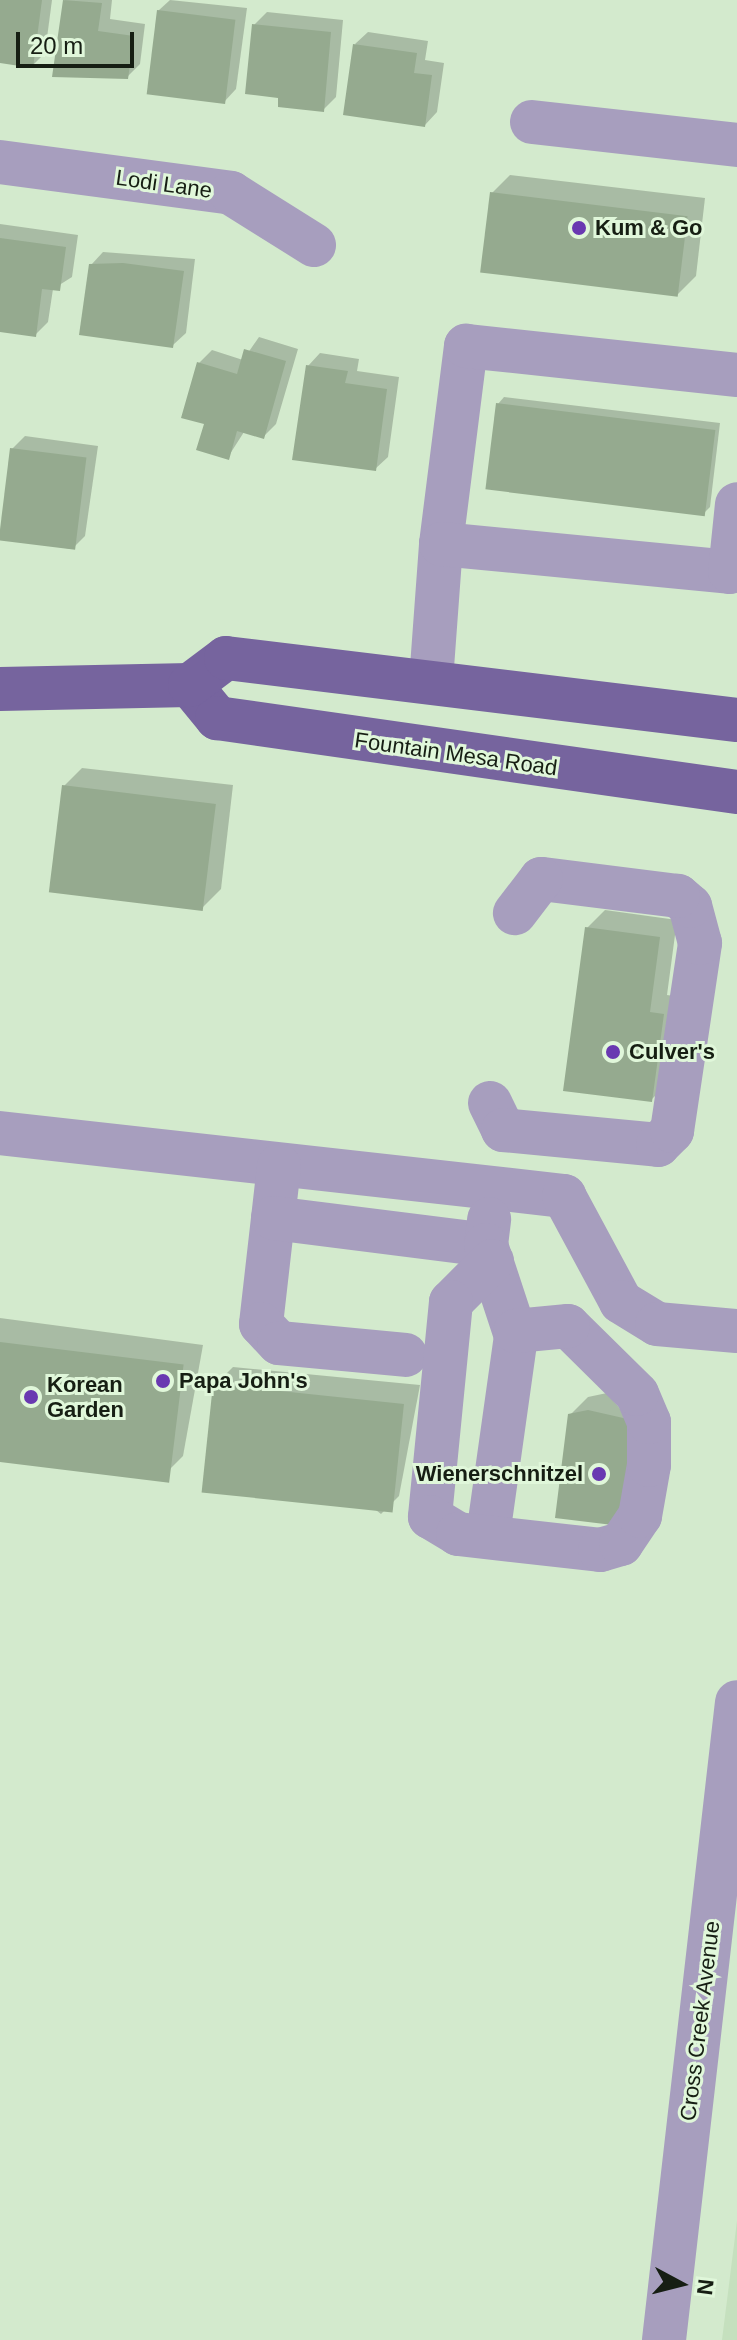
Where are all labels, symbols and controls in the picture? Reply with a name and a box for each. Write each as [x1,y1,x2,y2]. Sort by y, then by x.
scale bar [20,16,138,66]
text: 20 m [30,32,83,59]
street label: Lodi Lane [114,164,214,204]
place label: Kum & Go [595,215,703,241]
marker: Kum & Go [570,219,588,237]
street label: Fountain Mesa Road [353,727,559,781]
place label: Culver's [629,1039,715,1065]
marker: Culver's [604,1043,622,1061]
place label: Papa John's [179,1368,308,1394]
place label: Korean Garden [47,1371,124,1422]
marker: Papa John's [154,1372,172,1390]
marker: Korean Garden [22,1388,40,1406]
place label: Wienerschnitzel [416,1461,583,1487]
marker: Wienerschnitzel [590,1465,608,1483]
street label: Cross Creek Avenue [675,1919,725,2123]
north arrow [641,2244,721,2324]
text: N [692,2278,719,2296]

